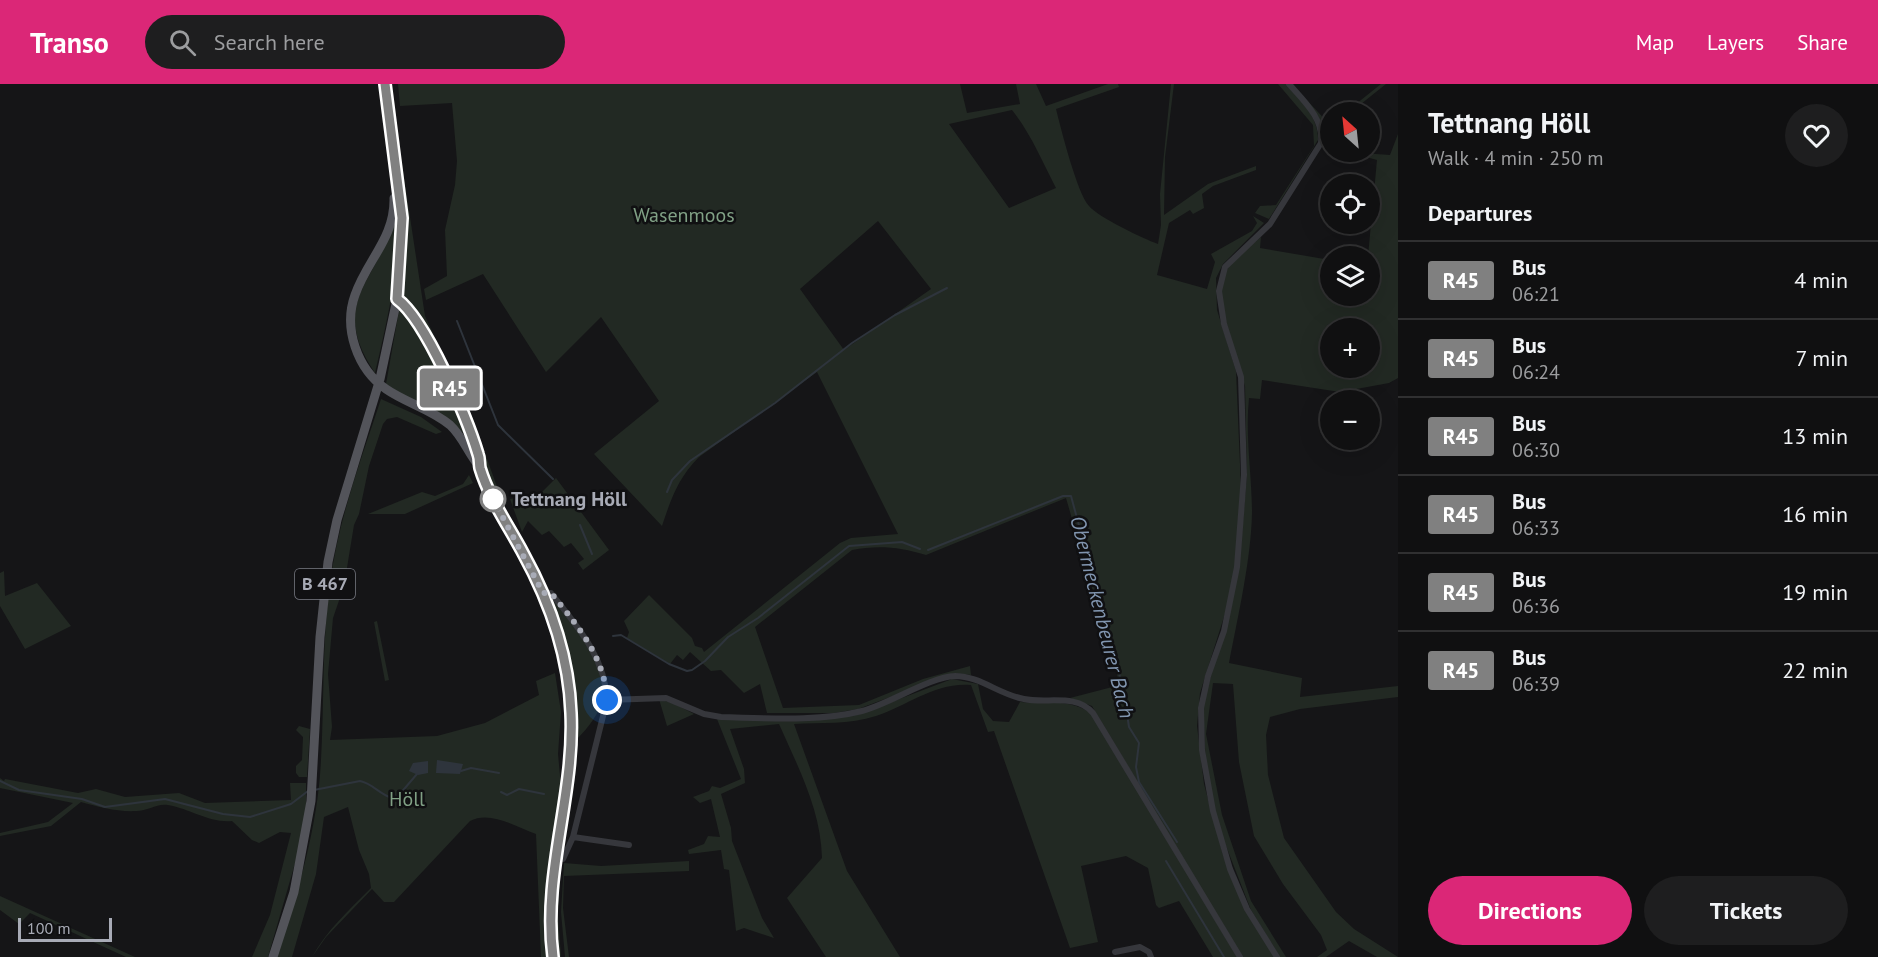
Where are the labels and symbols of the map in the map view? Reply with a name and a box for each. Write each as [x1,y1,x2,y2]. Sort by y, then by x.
north arrow [1320,102,1380,162]
park label: Wasenmoos [633,202,735,228]
line badge: R45 [416,368,484,408]
marker: Tettnang Höll [480,486,506,512]
place label: Tettnang Höll [511,486,627,512]
water label: Obermeckenbeurer Bach [1064,513,1141,721]
road number: B 467 [295,569,355,599]
your location [592,685,622,715]
park label: Höll [389,786,425,812]
scale bar [18,915,112,942]

